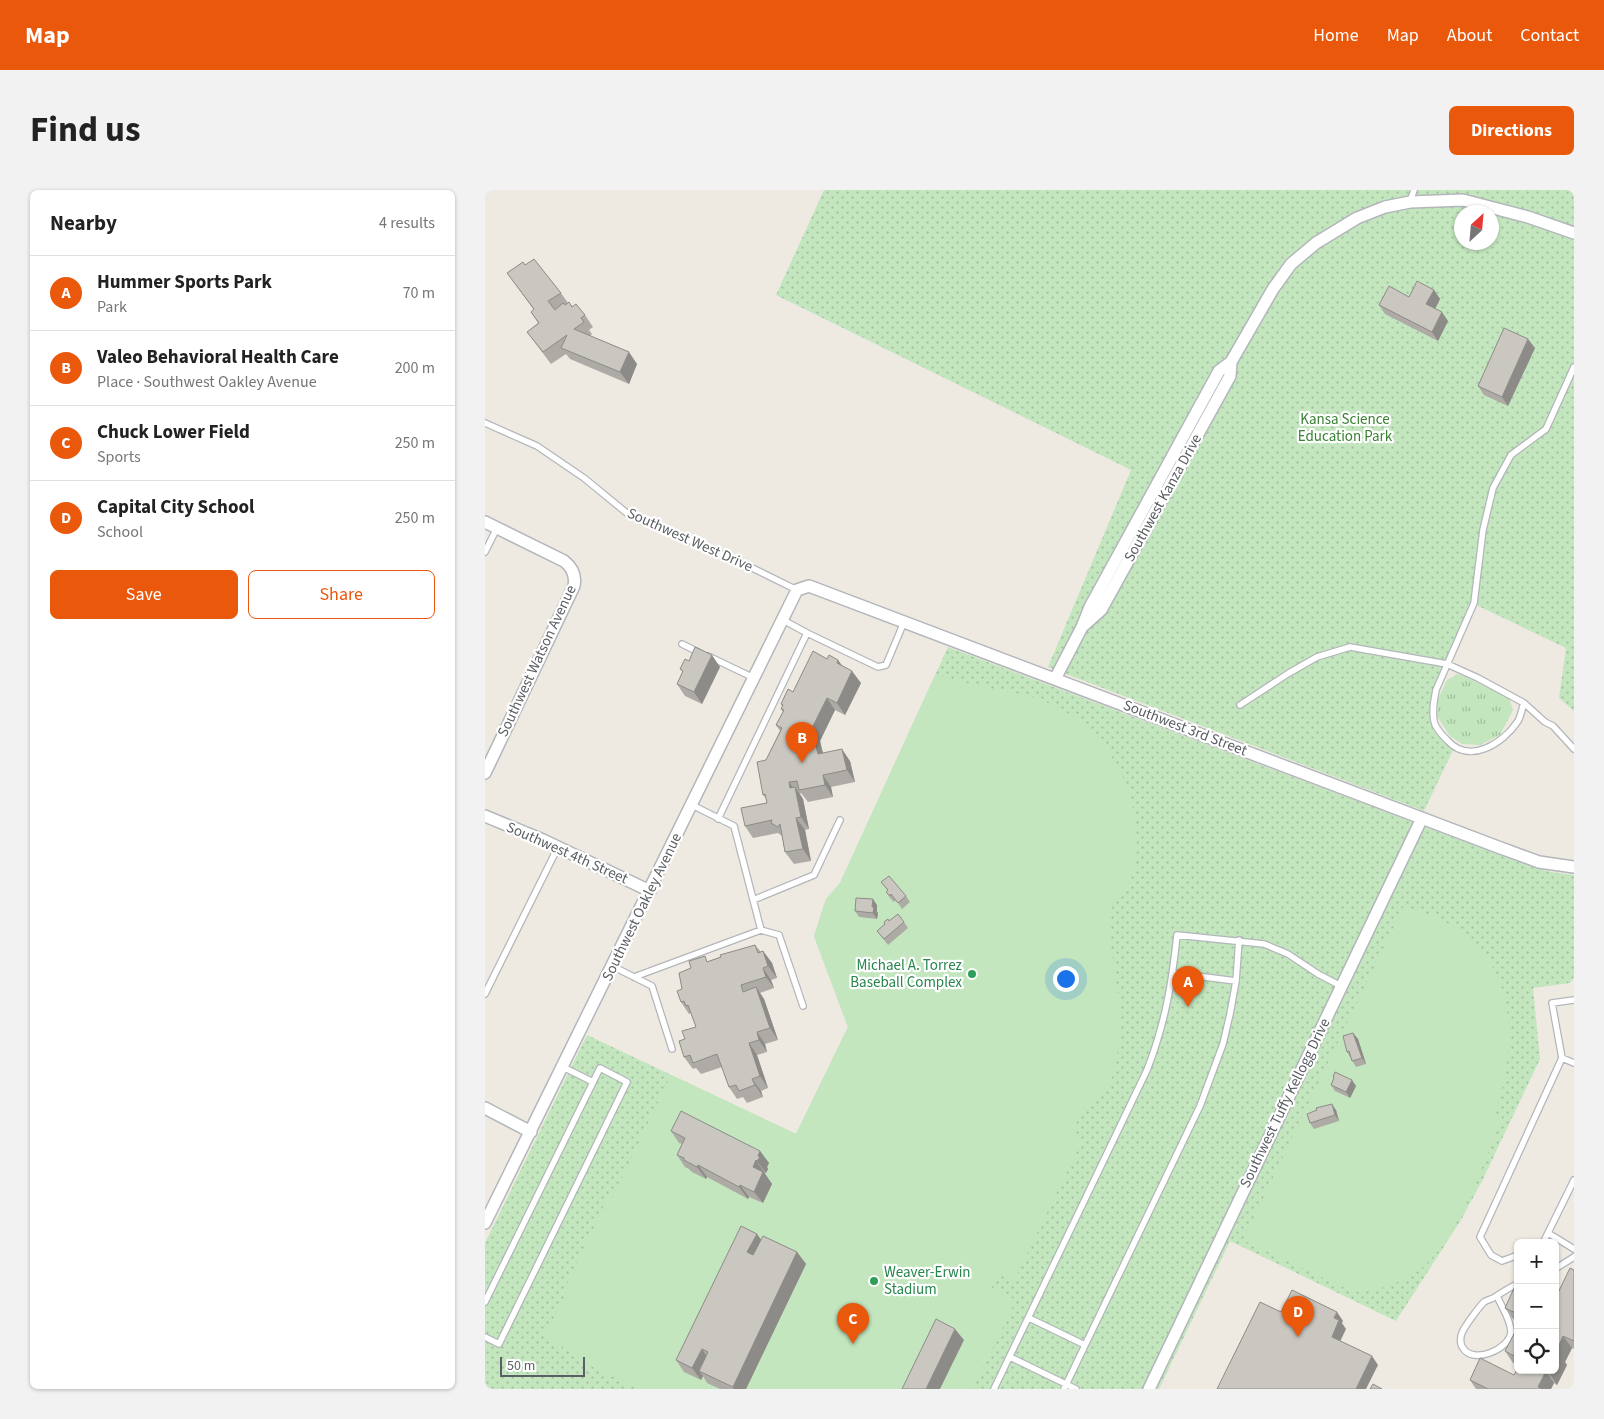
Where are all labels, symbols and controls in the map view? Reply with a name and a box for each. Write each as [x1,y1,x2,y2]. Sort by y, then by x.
text: Map [25,18,70,53]
text: Home [1313,23,1359,48]
text: Map [1387,23,1419,48]
text: About [1447,23,1492,48]
text: Contact [1520,23,1579,48]
text: Find us [30,105,140,155]
button: Directions [1449,106,1574,155]
north arrow [1454,205,1499,250]
text: Nearby [50,208,117,238]
text: 4 results [379,212,435,234]
text: Hummer Sports Park [97,269,272,296]
text: A [61,282,71,304]
text: 70 m [403,282,435,304]
text: Park [97,296,127,318]
text: Valeo Behavioral Health Care [97,344,339,371]
text: B [61,357,71,379]
text: 200 m [395,357,435,379]
text: Place · Southwest Oakley Avenue [97,371,317,393]
park label: Kansa Science Education Park [1298,409,1393,447]
text: Chuck Lower Field [97,419,250,446]
street label: Southwest Kanza Drive [1119,430,1207,566]
text: C [61,432,71,454]
text: 250 m [395,432,435,454]
text: Sports [97,446,141,468]
text: Capital City School [97,494,254,521]
street label: Southwest West Drive [624,503,756,577]
text: D [61,507,71,529]
text: 250 m [395,507,435,529]
text: School [97,521,143,543]
button: Save [50,570,238,619]
button: Share [248,570,435,619]
street label: Southwest Watson Avenue [493,582,581,740]
street label: Southwest 3rd Street [1120,695,1250,761]
pin: B [786,722,818,763]
street label: Southwest 4th Street [503,817,631,889]
street label: Southwest Oakley Avenue [597,829,687,985]
place label: Michael A. Torrez Baseball Complex [850,955,962,993]
your location [1053,966,1079,992]
pin: A [1172,966,1204,1007]
marker: Michael A. Torrez Baseball Complex [966,968,978,980]
street label: Southwest Tuffy Kellogg Drive [1235,1015,1335,1191]
map controls [1514,1239,1559,1374]
button: + [1514,1239,1559,1284]
place label: Weaver-Erwin Stadium [884,1262,971,1300]
marker: Weaver-Erwin Stadium [868,1275,880,1287]
button: − [1514,1284,1559,1329]
pin: D [1282,1296,1314,1337]
pin: C [837,1303,869,1344]
button: locate [1514,1329,1559,1374]
scale bar [500,1354,585,1377]
text: 50 m [507,1356,535,1376]

